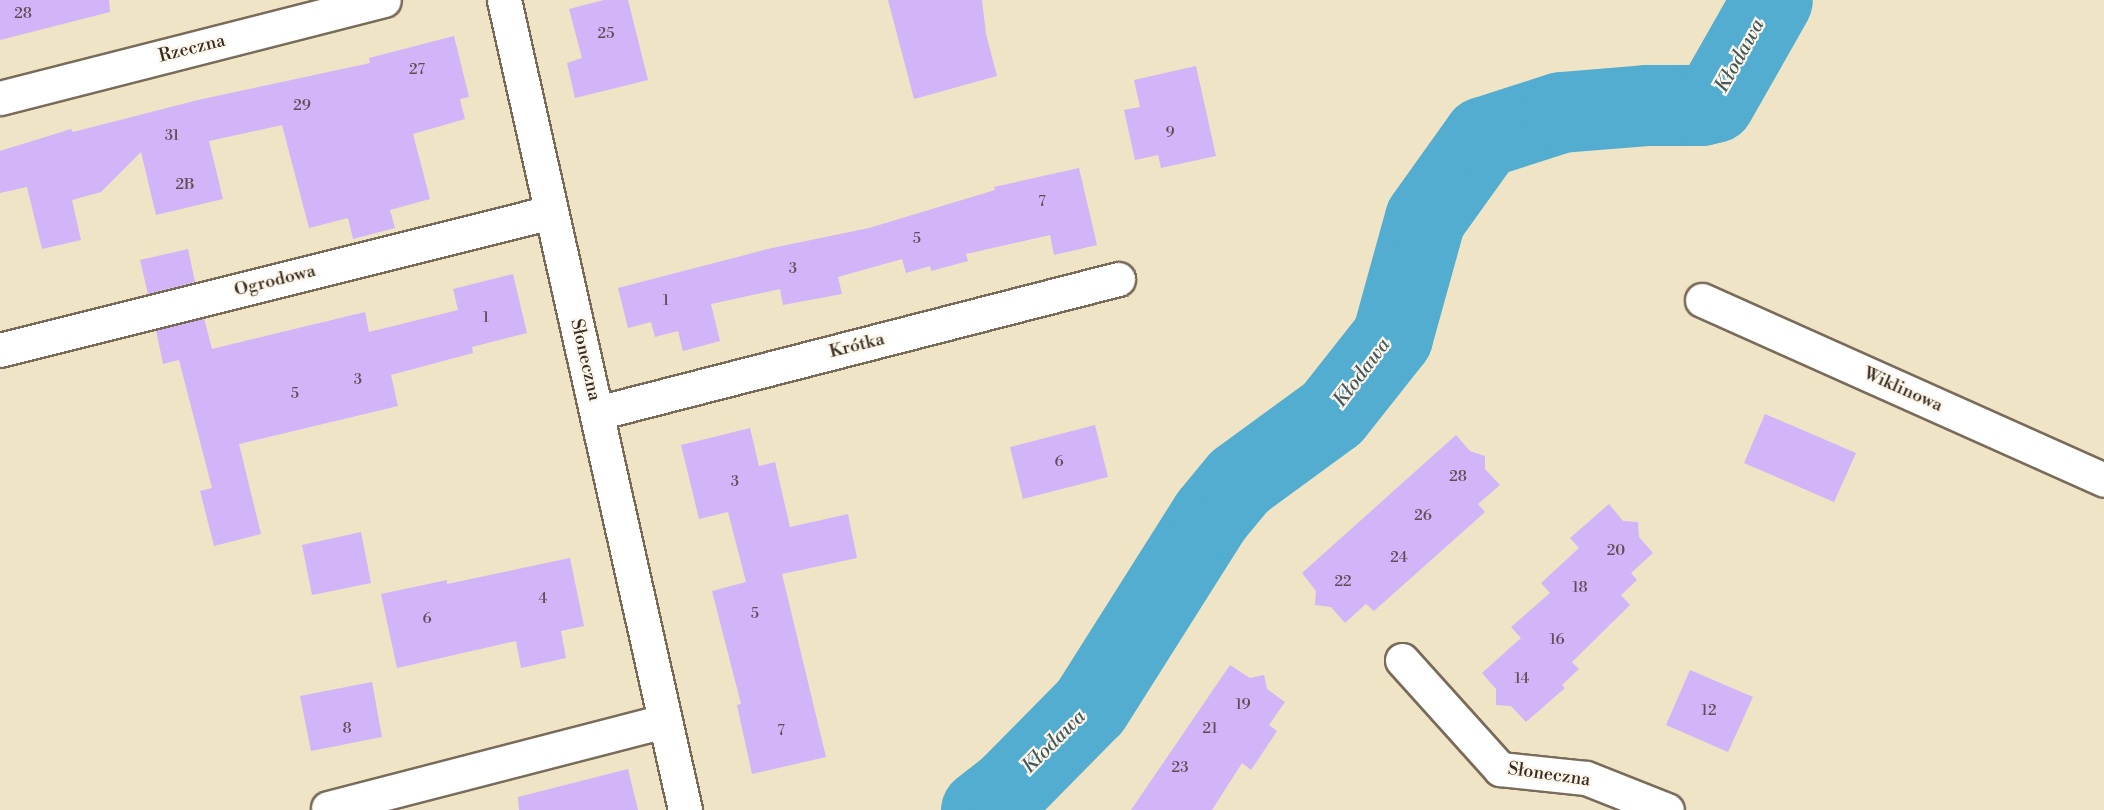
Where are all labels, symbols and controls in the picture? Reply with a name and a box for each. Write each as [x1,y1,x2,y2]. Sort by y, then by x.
house number: 28 [14,5,32,23]
water label: Kłodawa [1710,15,1770,97]
house number: 25 [598,25,614,43]
street label: Rzeczna [157,30,227,68]
house number: 27 [409,61,425,79]
house number: 29 [293,97,311,115]
house number: 9 [1165,124,1175,142]
house number: 31 [165,127,179,145]
house number: 2B [175,176,195,194]
house number: 7 [1038,193,1046,211]
house number: 5 [913,230,921,248]
street label: Ogrodowa [232,260,318,302]
house number: 3 [789,260,797,278]
house number: 1 [663,292,669,310]
house number: 1 [483,309,489,327]
street label: Słoneczna [565,317,605,403]
street label: Krótka [827,329,887,363]
water label: Kłodawa [1328,334,1396,412]
street label: Wiklinowa [1860,363,1946,417]
house number: 3 [354,371,362,389]
house number: 5 [291,385,299,403]
house number: 6 [1054,453,1064,471]
house number: 28 [1449,468,1467,486]
house number: 3 [731,473,739,491]
house number: 26 [1414,507,1432,525]
house number: 20 [1607,542,1625,560]
house number: 24 [1390,549,1408,567]
house number: 22 [1334,573,1352,591]
house number: 18 [1572,579,1588,597]
house number: 4 [539,590,547,608]
house number: 5 [751,605,759,623]
house number: 6 [422,610,432,628]
house number: 16 [1549,631,1565,649]
house number: 14 [1515,670,1529,688]
house number: 19 [1235,696,1251,714]
house number: 12 [1701,702,1717,720]
water label: Kłodawa [1017,705,1091,779]
house number: 8 [342,720,352,738]
house number: 21 [1202,720,1218,738]
house number: 7 [777,722,785,740]
house number: 23 [1172,759,1188,777]
street label: Słoneczna [1506,759,1592,791]

